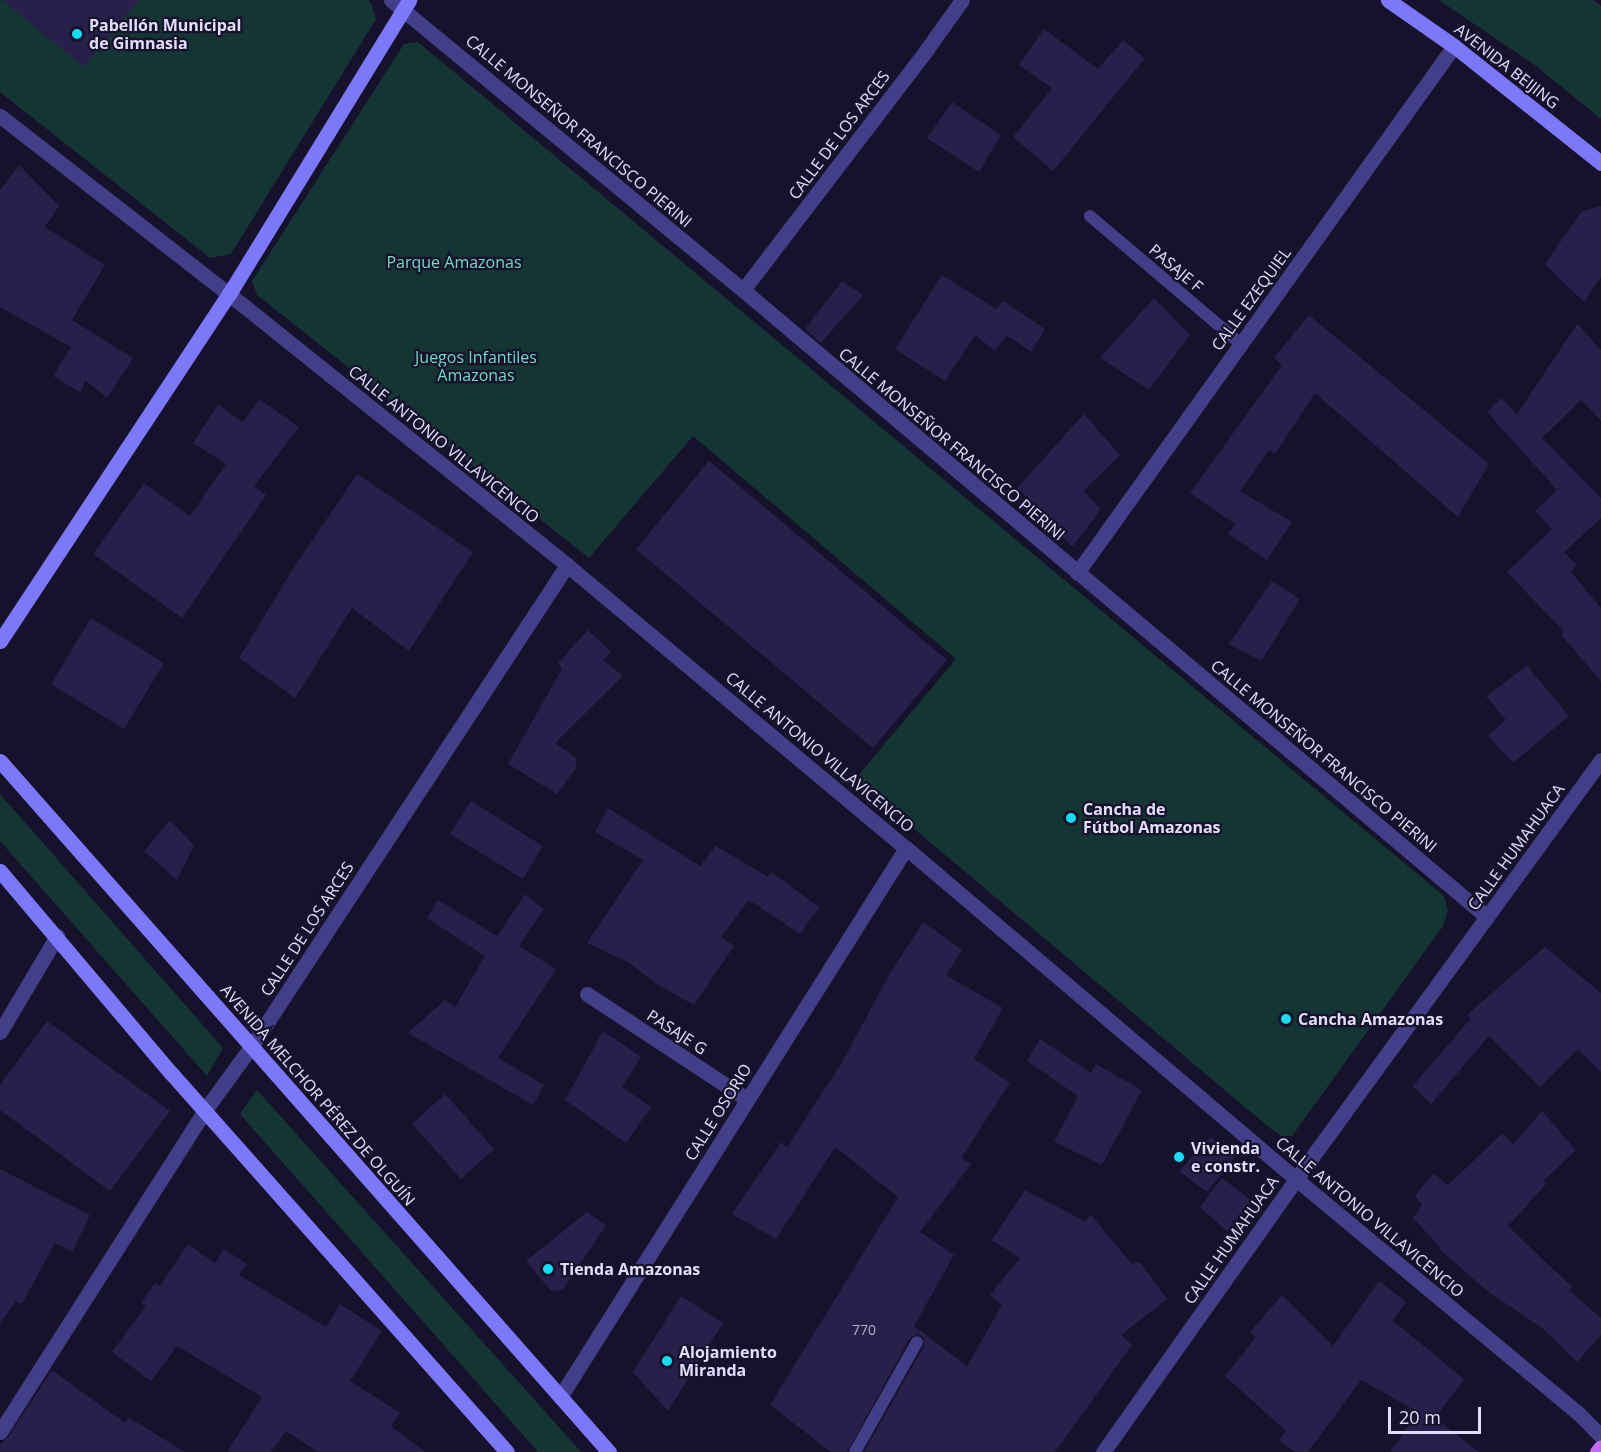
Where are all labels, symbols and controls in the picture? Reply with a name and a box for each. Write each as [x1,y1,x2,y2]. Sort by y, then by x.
place label: Pabellón Municipal de Gimnasia [89,15,241,53]
street label: AVENIDA BEIJING [1451,19,1563,113]
marker: Pabellón Municipal de Gimnasia [70,27,84,41]
street label: CALLE MONSEÑOR FRANCISCO PIERINI [462,31,696,231]
street label: CALLE DE LOS ARCES [784,67,894,203]
street label: PASAJE F [1145,240,1207,296]
street label: CALLE EZEQUIEL [1207,244,1295,354]
park label: Parque Amazonas [386,252,522,272]
street label: CALLE MONSEÑOR FRANCISCO PIERINI [835,344,1069,544]
park label: Juegos Infantiles Amazonas [415,347,537,385]
street label: CALLE ANTONIO VILLAVICENCIO [345,361,543,527]
street label: CALLE MONSEÑOR FRANCISCO PIERINI [1207,656,1441,856]
street label: CALLE ANTONIO VILLAVICENCIO [722,668,918,836]
street label: CALLE HUMAHUACA [1464,780,1568,914]
place label: Cancha de Fútbol Amazonas [1083,799,1221,837]
marker: Cancha de Fútbol Amazonas [1064,811,1078,825]
street label: CALLE DE LOS ARCES [256,858,358,1000]
street label: AVENIDA MELCHOR PÉREZ DE OLGUÍN [217,980,419,1210]
street label: PASAJE G [643,1006,711,1058]
place label: Cancha Amazonas [1298,1009,1443,1029]
marker: Cancha Amazonas [1279,1012,1293,1026]
street label: CALLE OSORIO [681,1060,755,1164]
street label: CALLE ANTONIO VILLAVICENCIO [1272,1133,1468,1301]
place label: Vivienda e constr. [1191,1138,1260,1176]
marker: Vivienda e constr. [1172,1150,1186,1164]
street label: CALLE HUMAHUACA [1180,1172,1282,1308]
place label: Tienda Amazonas [560,1259,700,1279]
marker: Tienda Amazonas [541,1262,555,1276]
house number: 770 [852,1322,876,1338]
place label: Alojamiento Miranda [679,1342,777,1380]
marker: Alojamiento Miranda [660,1354,674,1368]
scale bar [1391,1395,1484,1433]
text: 20 m [1399,1405,1441,1429]

